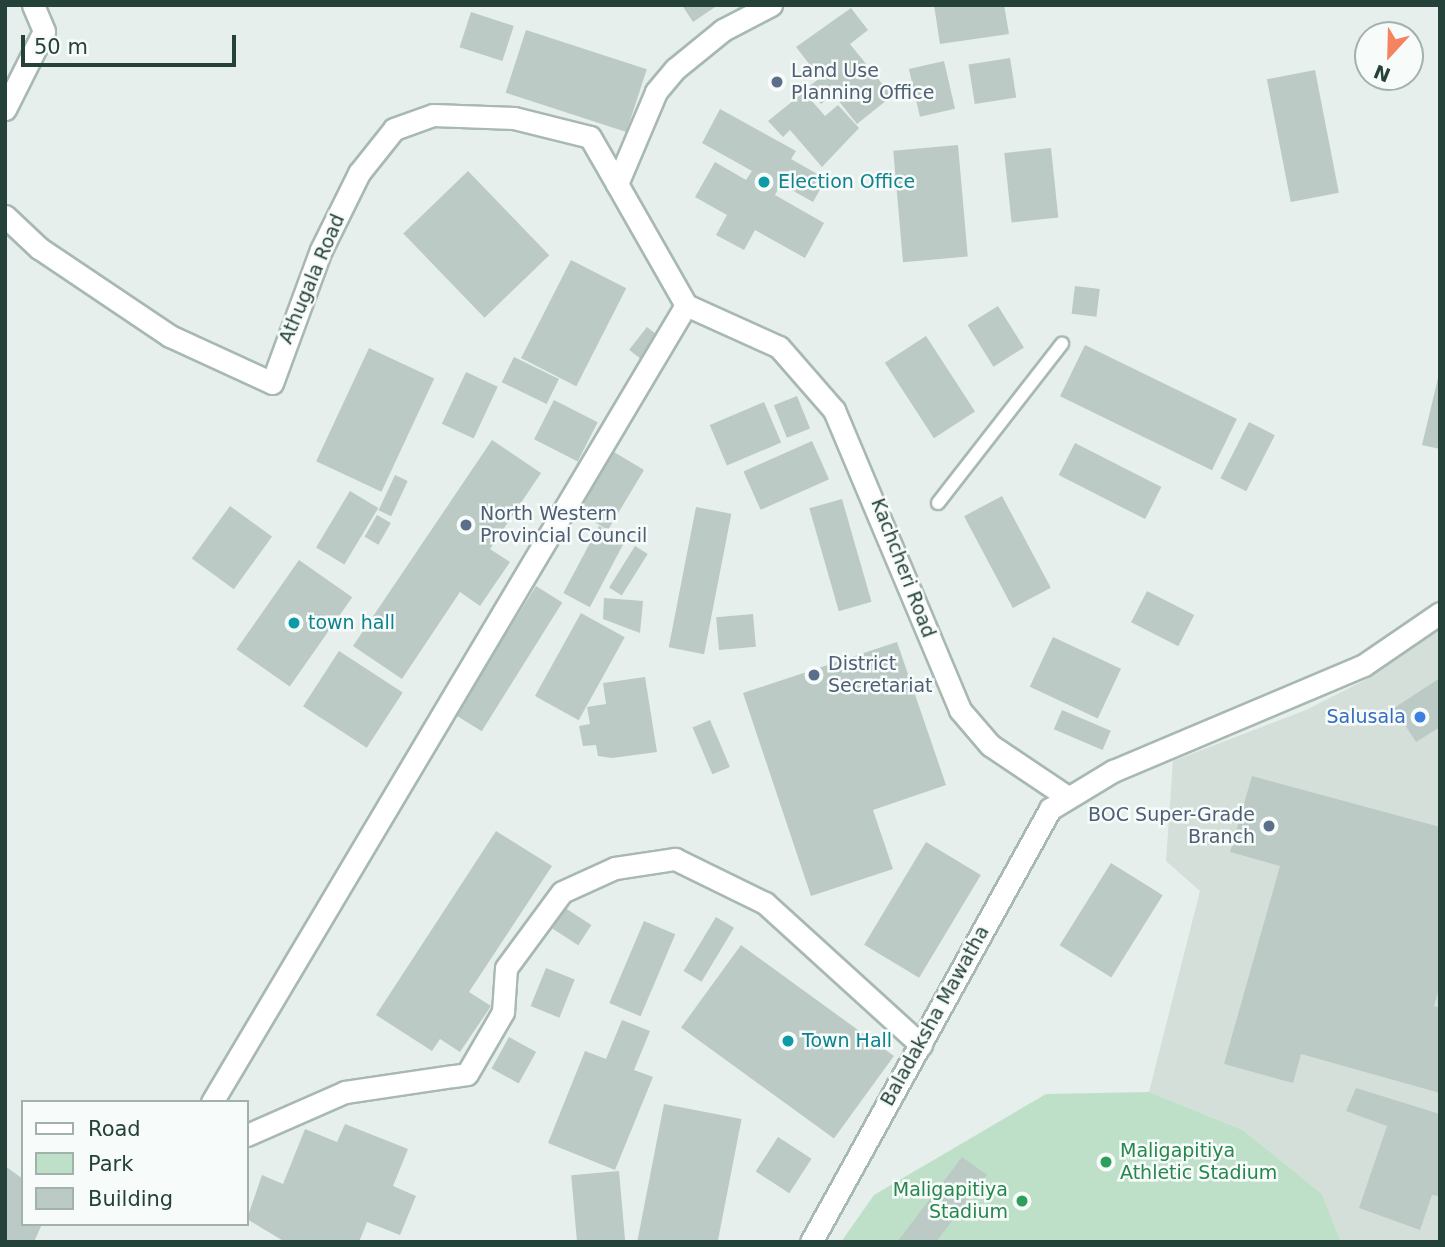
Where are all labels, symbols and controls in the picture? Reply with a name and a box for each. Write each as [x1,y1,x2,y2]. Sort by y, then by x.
scale bar [24,21,240,65]
north arrow [1354,21,1424,91]
text: 50 m [34,35,88,59]
place label: Land Use Planning Office [791,60,934,104]
text: N [1370,60,1393,87]
marker: Land Use Planning Office [769,74,785,90]
place label: Election Office [778,171,915,193]
marker: Election Office [756,174,772,190]
street label: Athugala Road [274,211,350,347]
street label: Kachcheri Road [866,495,940,641]
place label: North Western Provincial Council [480,503,647,547]
marker: North Western Provincial Council [458,517,474,533]
place label: town hall [308,612,395,634]
marker: town hall [286,615,302,631]
place label: District Secretariat [828,653,933,697]
marker: District Secretariat [806,667,822,683]
place label: Salusala [1327,706,1406,728]
marker: Salusala [1412,709,1428,725]
place label: BOC Super-Grade Branch [1088,804,1255,848]
marker: BOC Super-Grade Branch [1261,818,1277,834]
street label: Baladaksha Mawatha [876,922,994,1110]
place label: Town Hall [802,1030,892,1052]
marker: Town Hall [780,1033,796,1049]
legend [21,1100,248,1226]
text: Road [88,1117,141,1141]
place label: Maligapitiya Athletic Stadium [1120,1140,1277,1184]
text: Park [88,1152,133,1176]
marker: Maligapitiya Athletic Stadium [1098,1154,1114,1170]
place label: Maligapitiya Stadium [893,1179,1008,1223]
text: Building [88,1187,173,1211]
marker: Maligapitiya Stadium [1014,1193,1030,1209]

